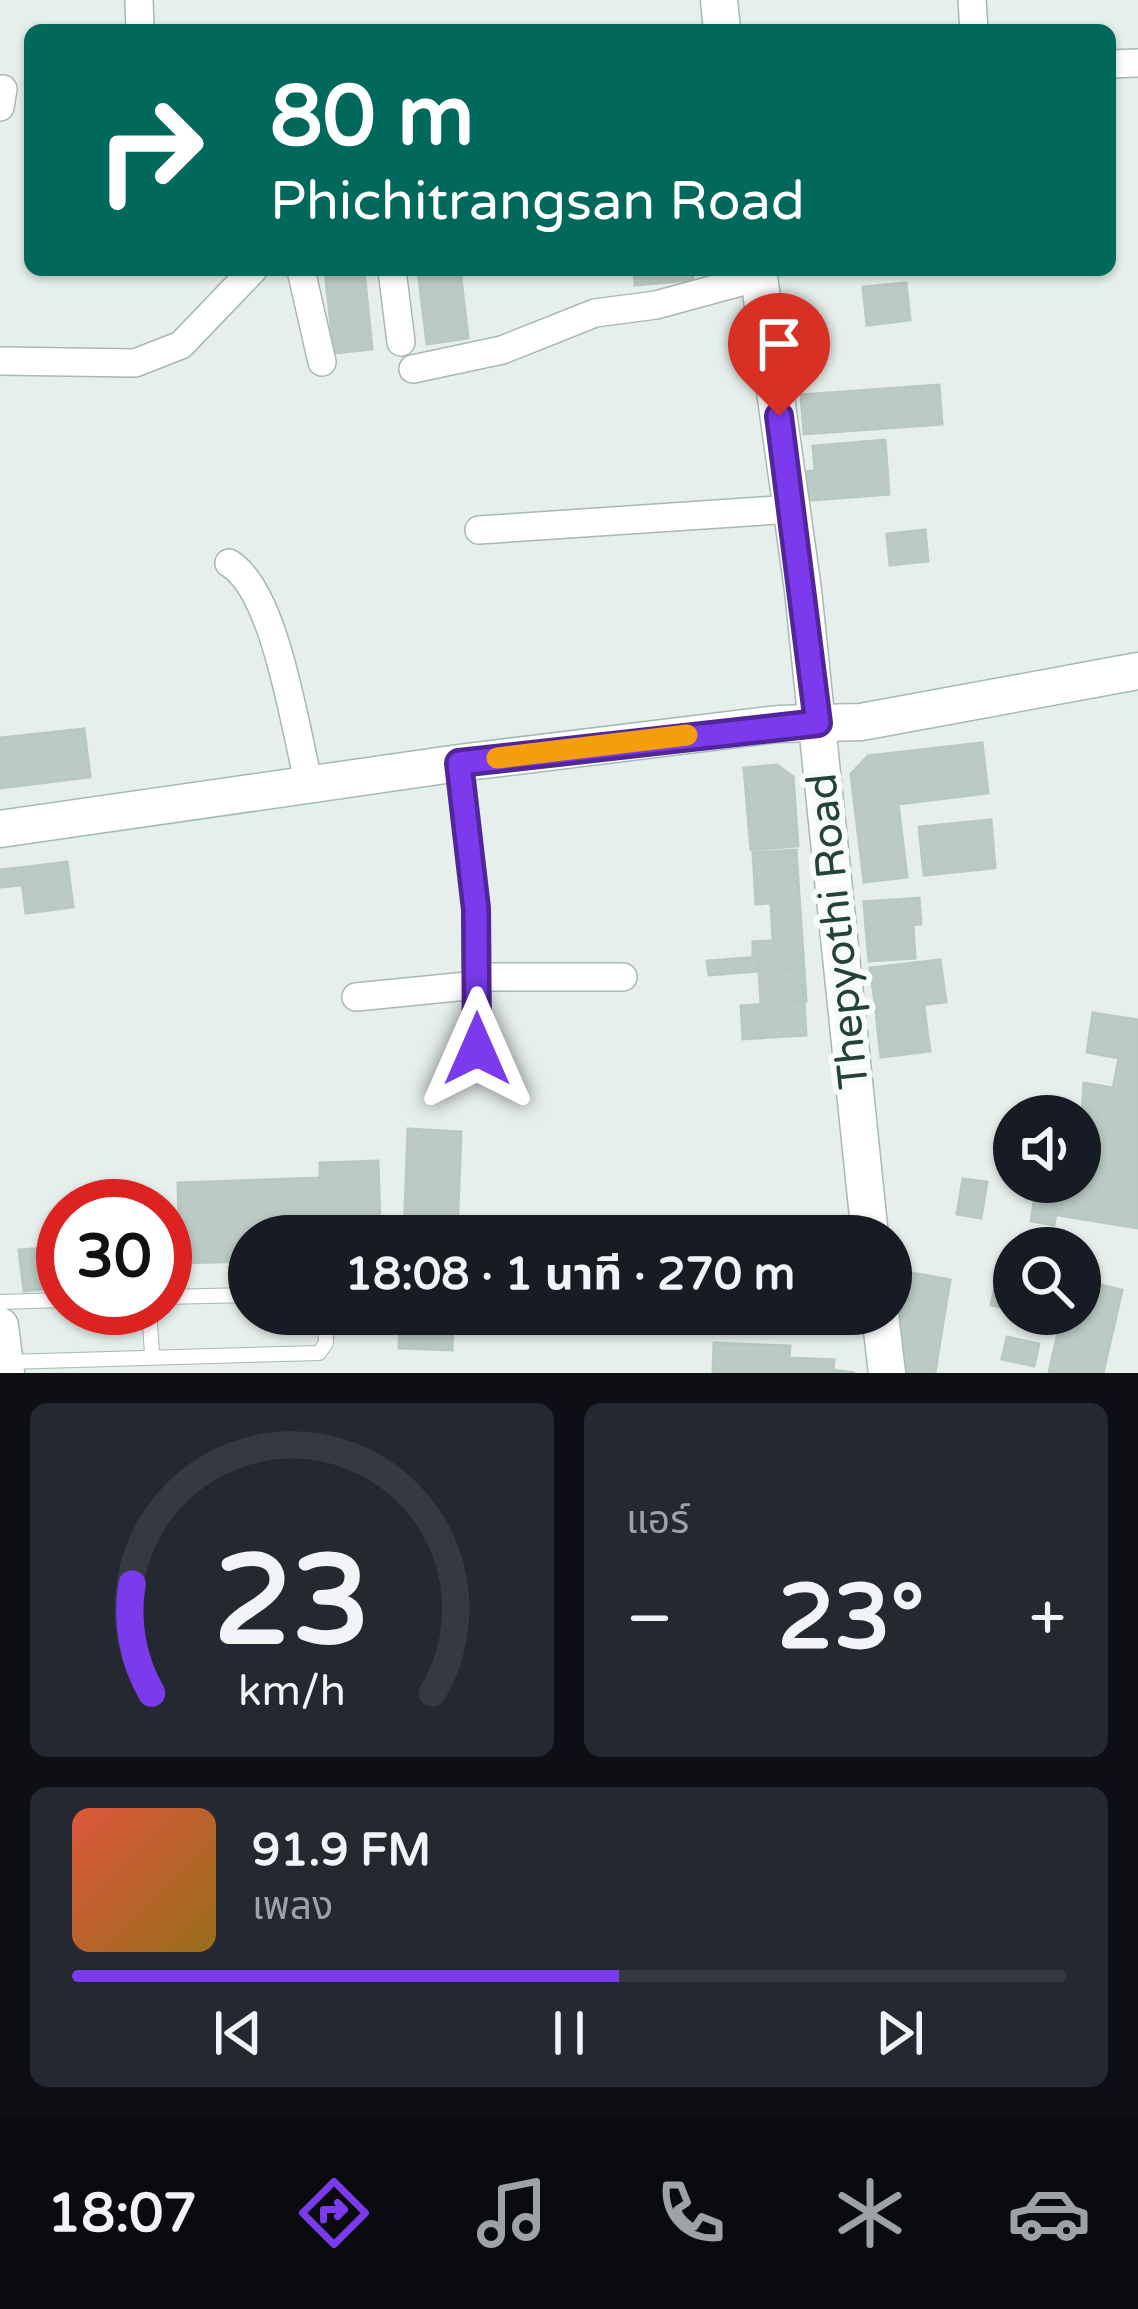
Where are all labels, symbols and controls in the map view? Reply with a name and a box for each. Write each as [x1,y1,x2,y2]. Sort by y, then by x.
text: 80 m [270,67,474,168]
icon: right [72,72,228,228]
text: Phichitrangsan Road [270,169,805,234]
pin [728,293,830,416]
icon: arrive [746,311,812,377]
street label: Thepyothi Road [796,771,880,1091]
position arrow [414,986,540,1112]
map controls [993,1095,1101,1335]
button: sound [993,1095,1101,1203]
speed limit sign: 30 [36,1179,192,1335]
button: search [993,1227,1101,1335]
text: 18:08 · 1 นาที · 270 m [345,1248,795,1302]
text: แอร์ [626,1497,689,1544]
text: 23 [214,1527,370,1678]
text: 23° [777,1564,924,1673]
text: − [626,1579,673,1659]
text: + [1029,1579,1066,1659]
text: km/h [238,1666,346,1717]
text: 91.9 FM [252,1824,431,1878]
text: เพลง [252,1883,333,1930]
icon: previous [205,2000,271,2066]
icon: pause [536,2000,602,2066]
icon: next [867,2000,933,2066]
icon: directions [292,2171,376,2255]
icon: music [470,2171,554,2255]
icon: phone [649,2171,733,2255]
icon: climate [828,2171,912,2255]
icon: car [1007,2171,1091,2255]
text: 18:07 [47,2181,197,2246]

